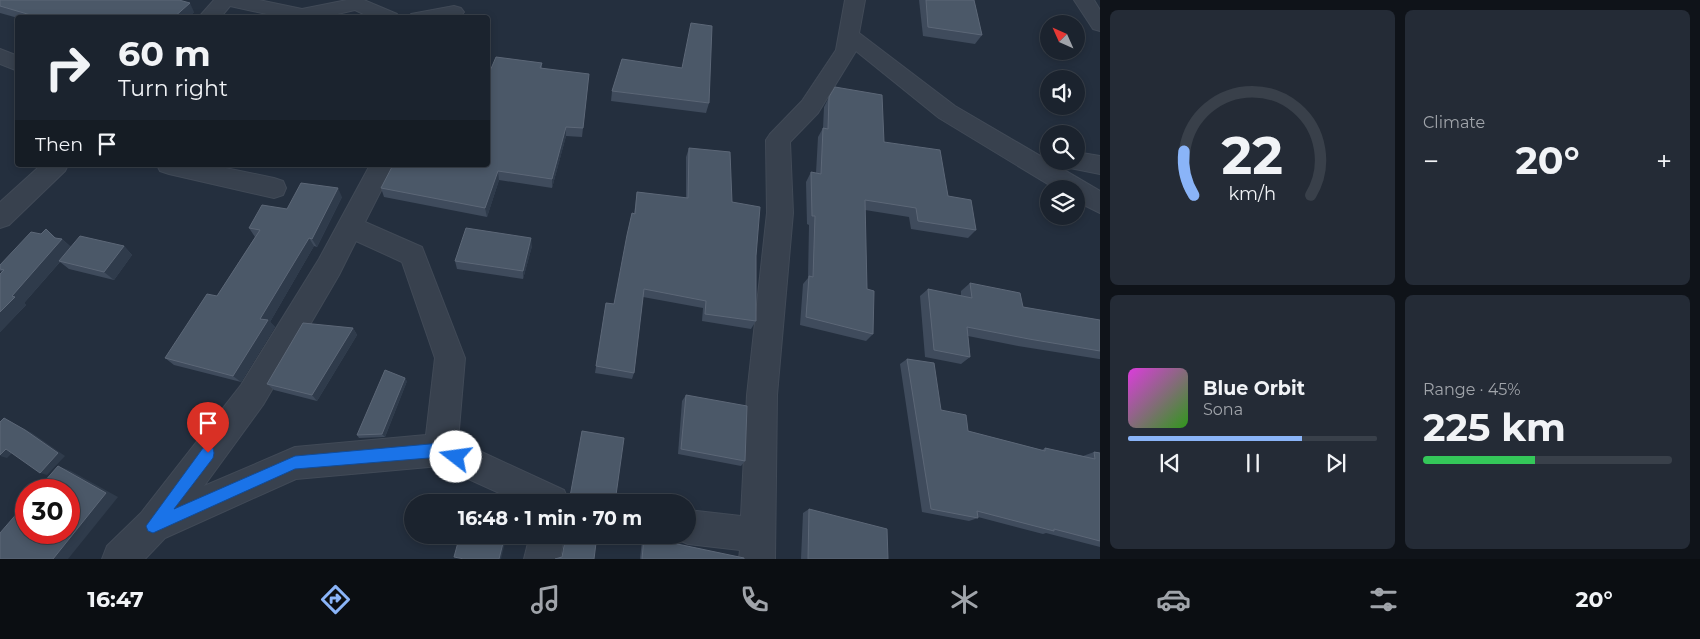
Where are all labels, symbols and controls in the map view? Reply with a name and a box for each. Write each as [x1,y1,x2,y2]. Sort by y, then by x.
north arrow [1040,15,1085,60]
map controls [1040,15,1085,225]
text: 60 m [118,32,211,75]
icon: right [35,35,100,100]
button: sound [1040,70,1085,115]
text: Turn right [118,75,228,102]
text: Climate [1423,113,1485,132]
text: 22 [1222,124,1283,187]
button: search [1040,125,1085,170]
icon: arrive [93,130,121,158]
text: Then [35,133,83,156]
text: 20° [1515,137,1580,184]
text: − [1423,144,1439,178]
text: + [1656,144,1672,178]
button: layers [1040,180,1085,225]
text: km/h [1229,183,1276,204]
text: Blue Orbit [1203,377,1305,400]
text: Range · 45% [1423,380,1521,399]
text: Sona [1203,400,1243,419]
pin [187,402,229,453]
text: 225 km [1423,404,1566,451]
icon: arrive [194,409,222,437]
position arrow [429,430,481,482]
icon: previous [1156,449,1184,477]
icon: pause [1239,449,1267,477]
icon: next [1322,449,1350,477]
speed limit sign: 30 [15,479,80,544]
text: 16:48 · 1 min · 70 m [458,507,642,530]
icon: directions [318,582,353,617]
icon: music [528,582,563,617]
icon: phone [737,582,772,617]
icon: climate [947,582,982,617]
icon: car [1156,582,1191,617]
icon: filters [1366,582,1401,617]
text: 16:47 [87,586,144,613]
text: 20° [1576,586,1613,613]

